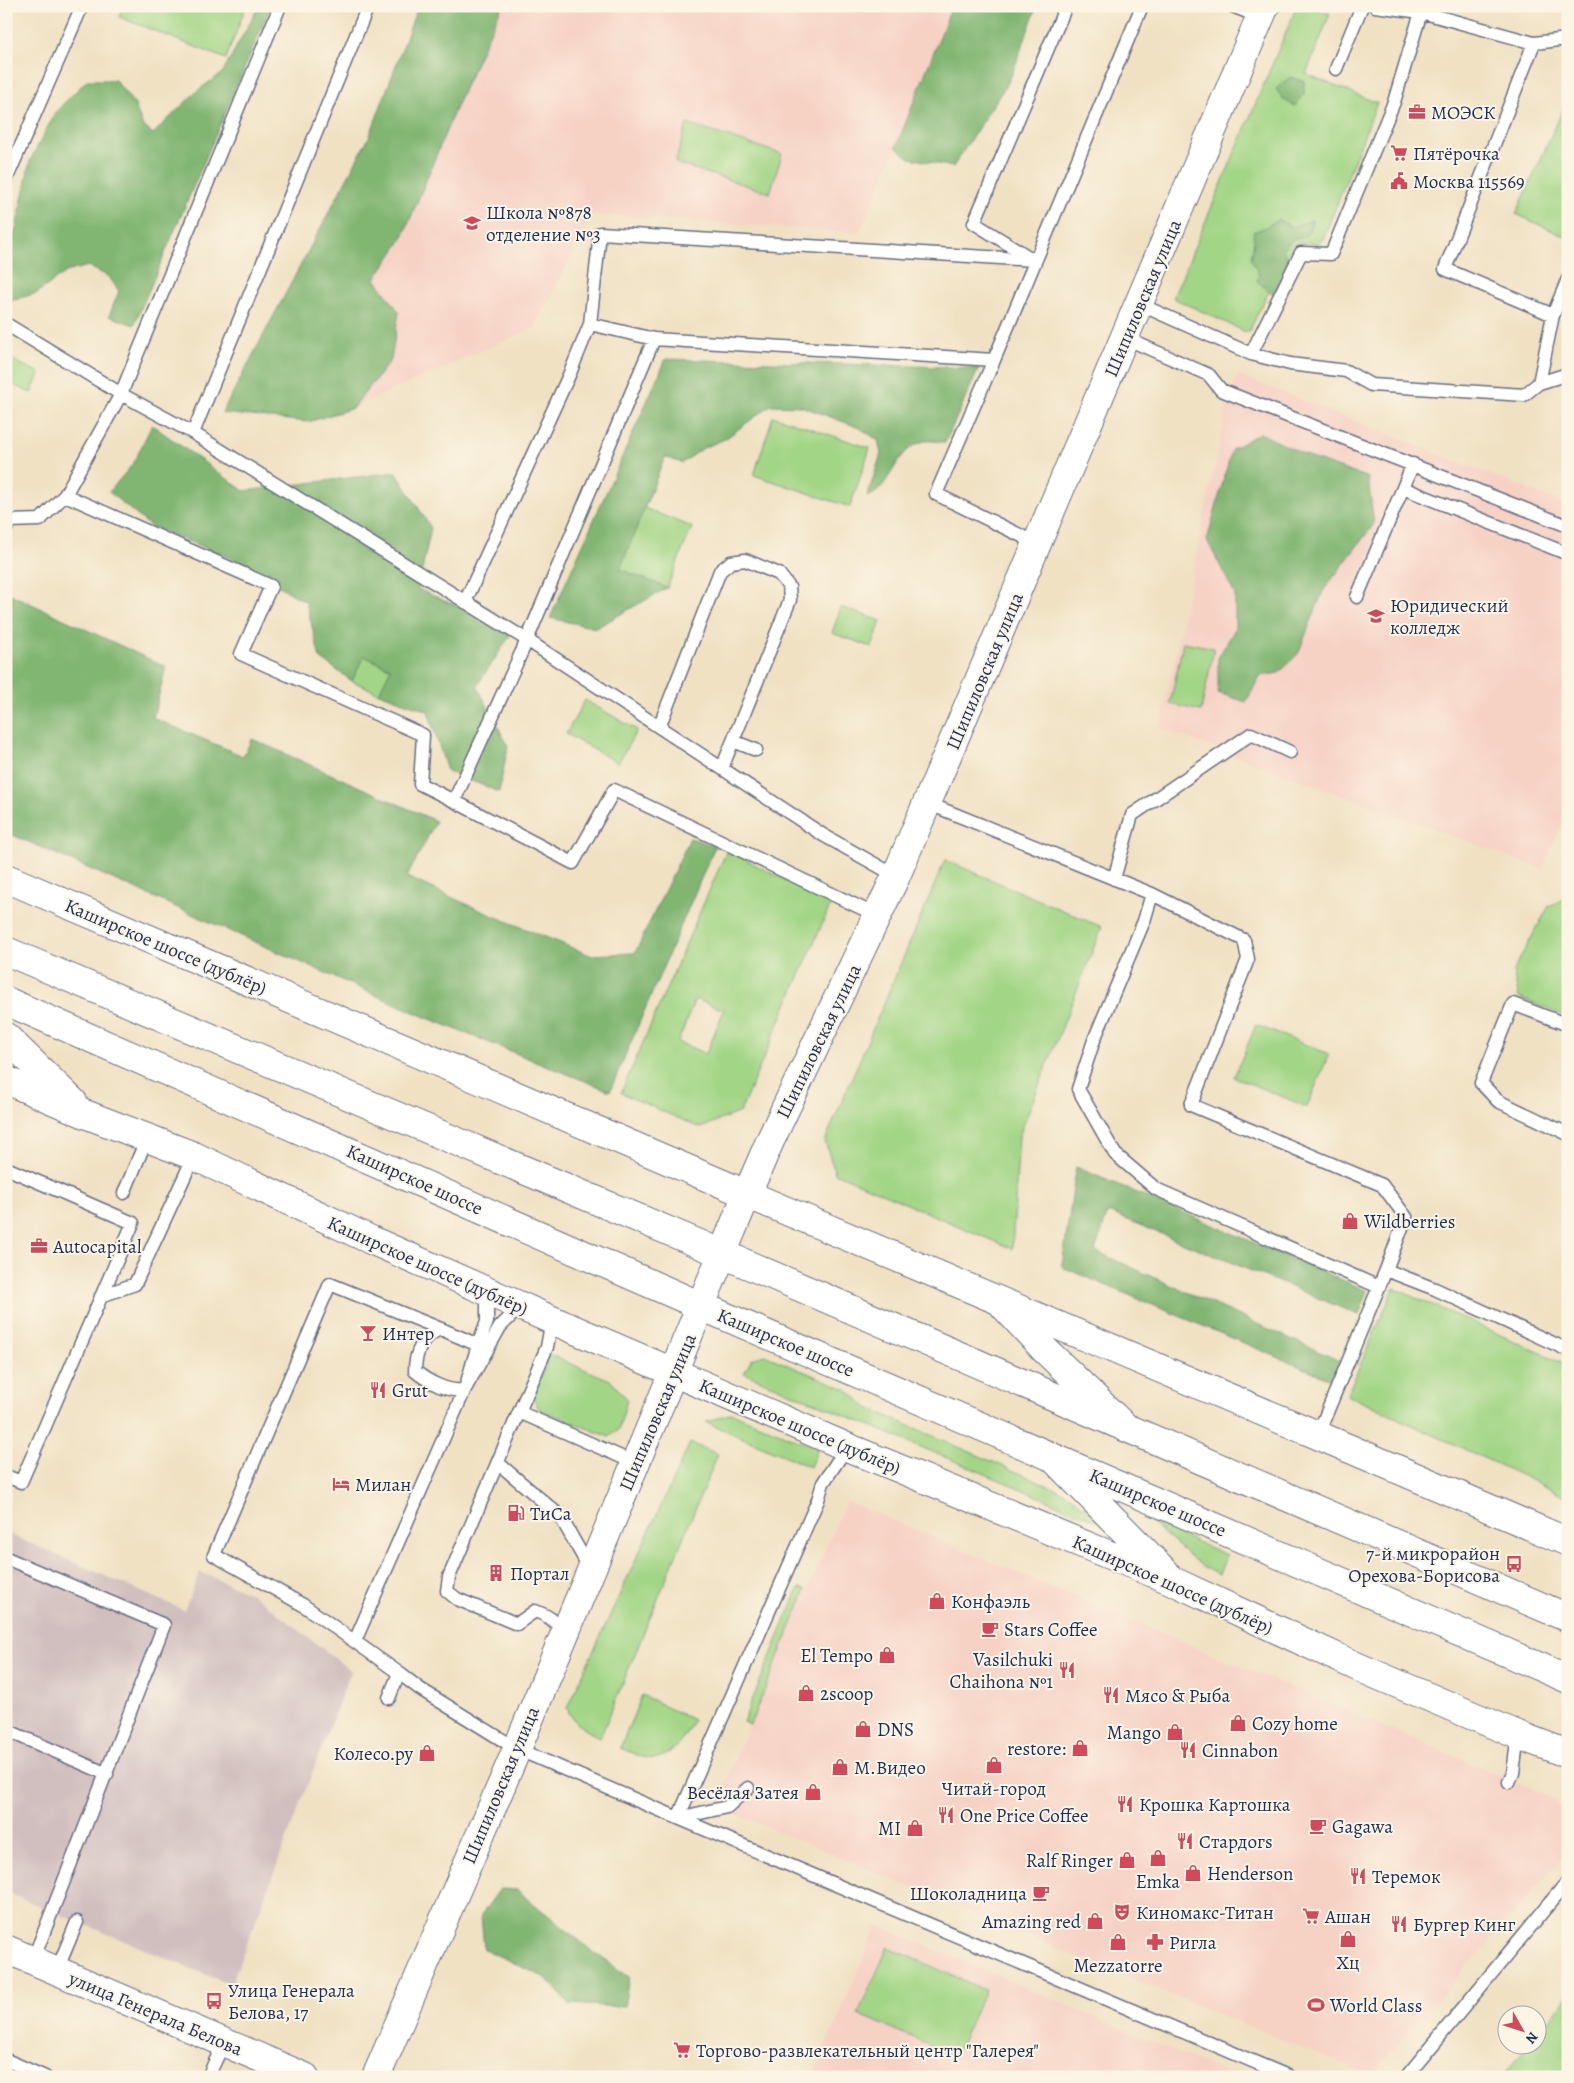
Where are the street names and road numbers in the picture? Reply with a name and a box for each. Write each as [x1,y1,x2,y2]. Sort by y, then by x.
street label: Шипиловская улица [1098,215,1188,381]
street label: Шипиловская улица [940,588,1030,754]
street label: Каширское шоссе (дублёр) [61,893,271,1001]
street label: Шипиловская улица [770,960,868,1123]
street label: Каширское шоссе [342,1138,487,1222]
street label: Каширское шоссе (дублёр) [323,1210,532,1322]
street label: Каширское шоссе [713,1302,858,1384]
street label: Шипиловская улица [613,1329,703,1495]
street label: Каширское шоссе (дублёр) [695,1373,905,1481]
street label: Каширское шоссе [1085,1462,1230,1544]
street label: Каширское шоссе (дублёр) [1068,1529,1277,1641]
street label: Шипиловская улица [456,1702,546,1868]
street label: улица Генерала Белова [64,1965,247,2062]

